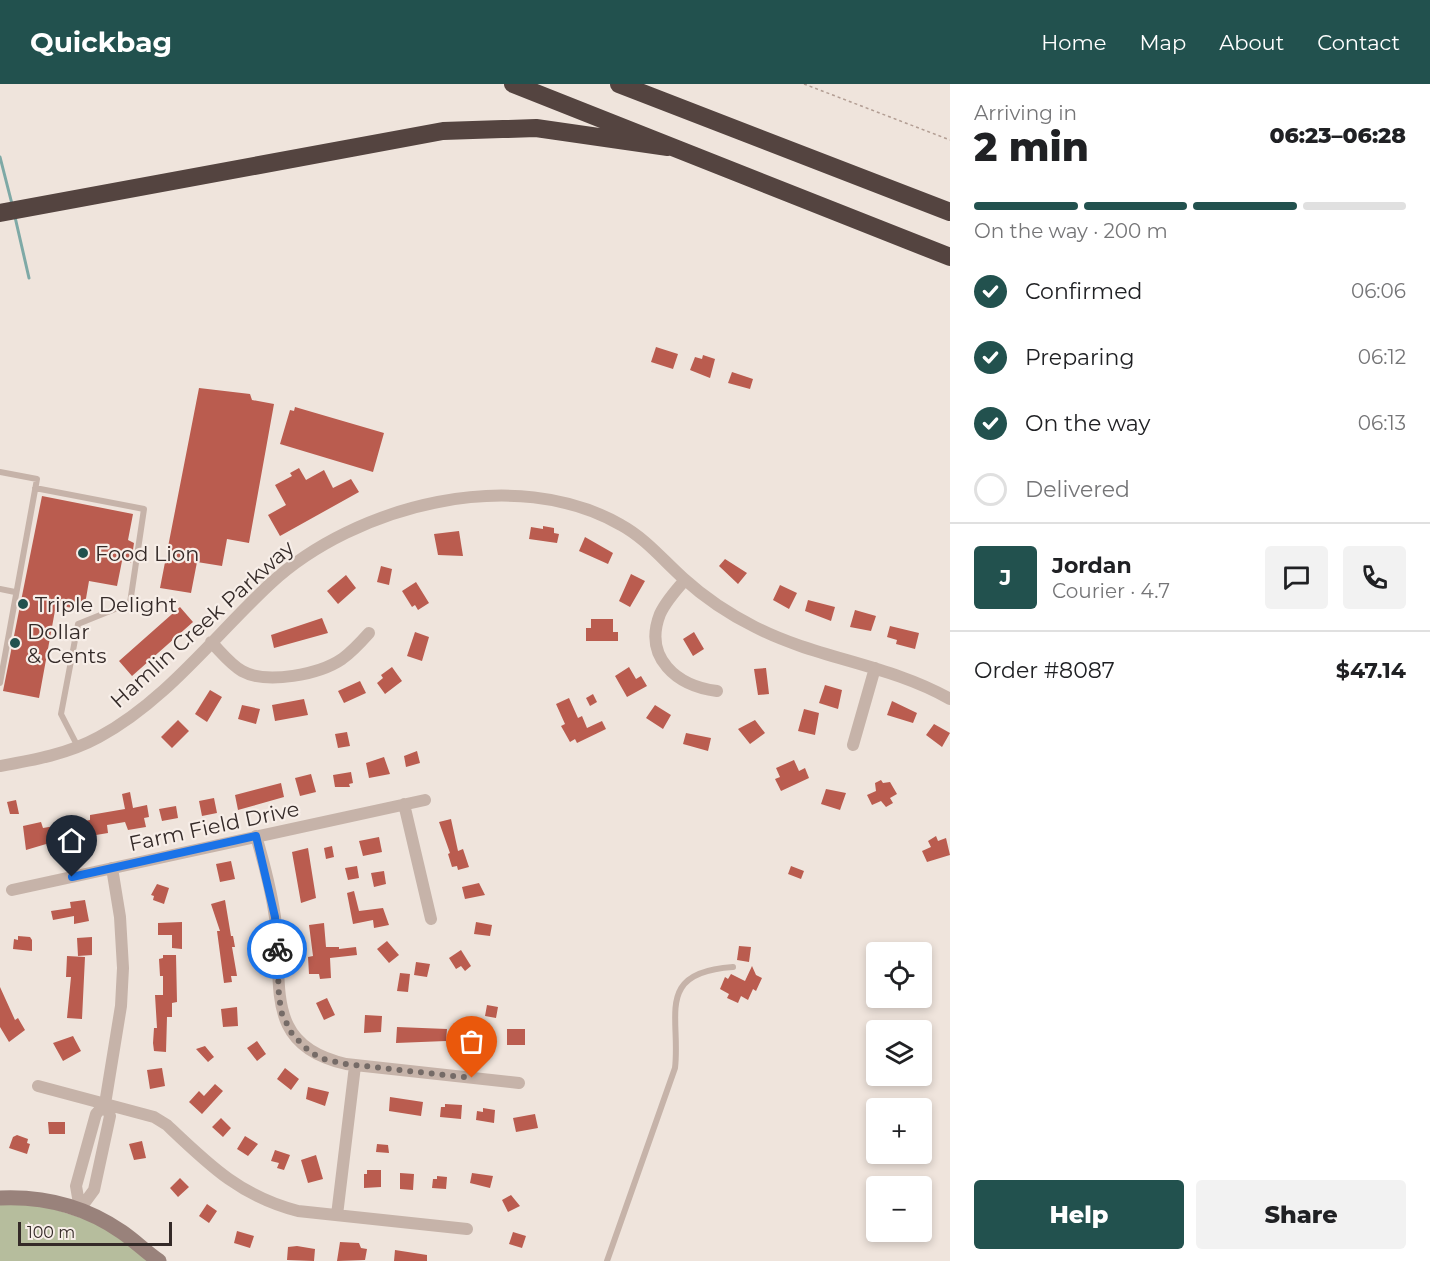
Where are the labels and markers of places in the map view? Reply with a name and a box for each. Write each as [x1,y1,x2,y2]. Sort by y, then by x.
place label: Food Lion [95,541,199,566]
marker: Food Lion [76,546,90,560]
place label: Triple Delight [35,592,177,617]
marker: Triple Delight [16,597,30,611]
place label: Dollar & Cents [27,619,107,668]
marker: Dollar & Cents [8,636,22,650]
pin [46,815,97,877]
pin [446,1016,497,1078]

